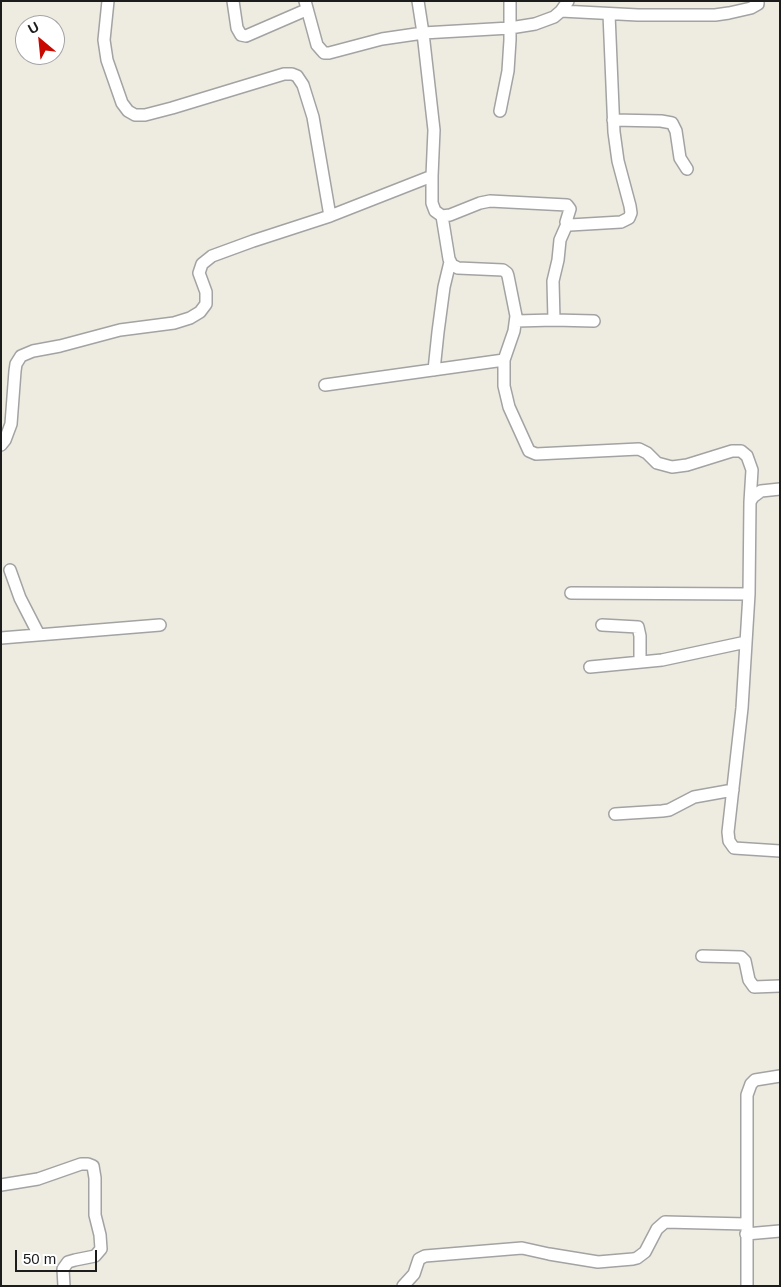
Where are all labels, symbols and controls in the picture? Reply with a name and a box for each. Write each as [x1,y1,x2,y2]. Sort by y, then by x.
north arrow [15,15,65,65]
text: U [25,18,42,37]
scale bar [18,1240,100,1272]
text: 50 m [23,1250,56,1267]

